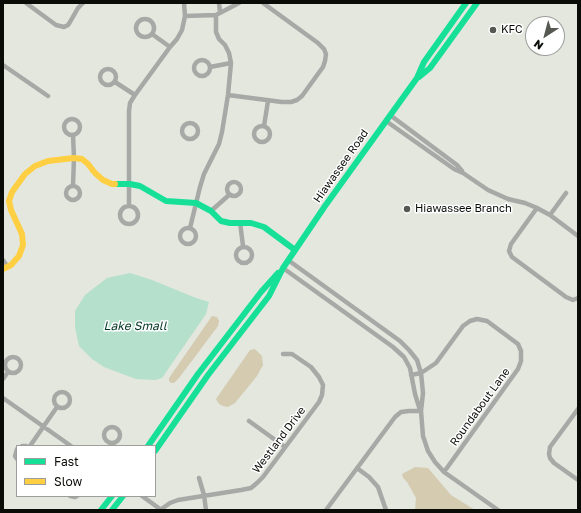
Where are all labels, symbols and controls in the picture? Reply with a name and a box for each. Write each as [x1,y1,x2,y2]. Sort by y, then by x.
north arrow [525,16,565,56]
place label: KFC [501,23,523,37]
marker: KFC [488,25,498,35]
text: N [531,38,545,53]
street label: Hiawassee Road [311,127,371,205]
place label: Hiawassee Branch [415,202,512,216]
marker: Hiawassee Branch [402,204,412,214]
water label: Lake Small [104,319,166,333]
street label: Roundabout Lane [447,365,513,449]
street label: Westland Drive [250,404,308,476]
legend [16,445,156,497]
text: Fast [54,454,79,469]
text: Slow [54,474,82,489]

